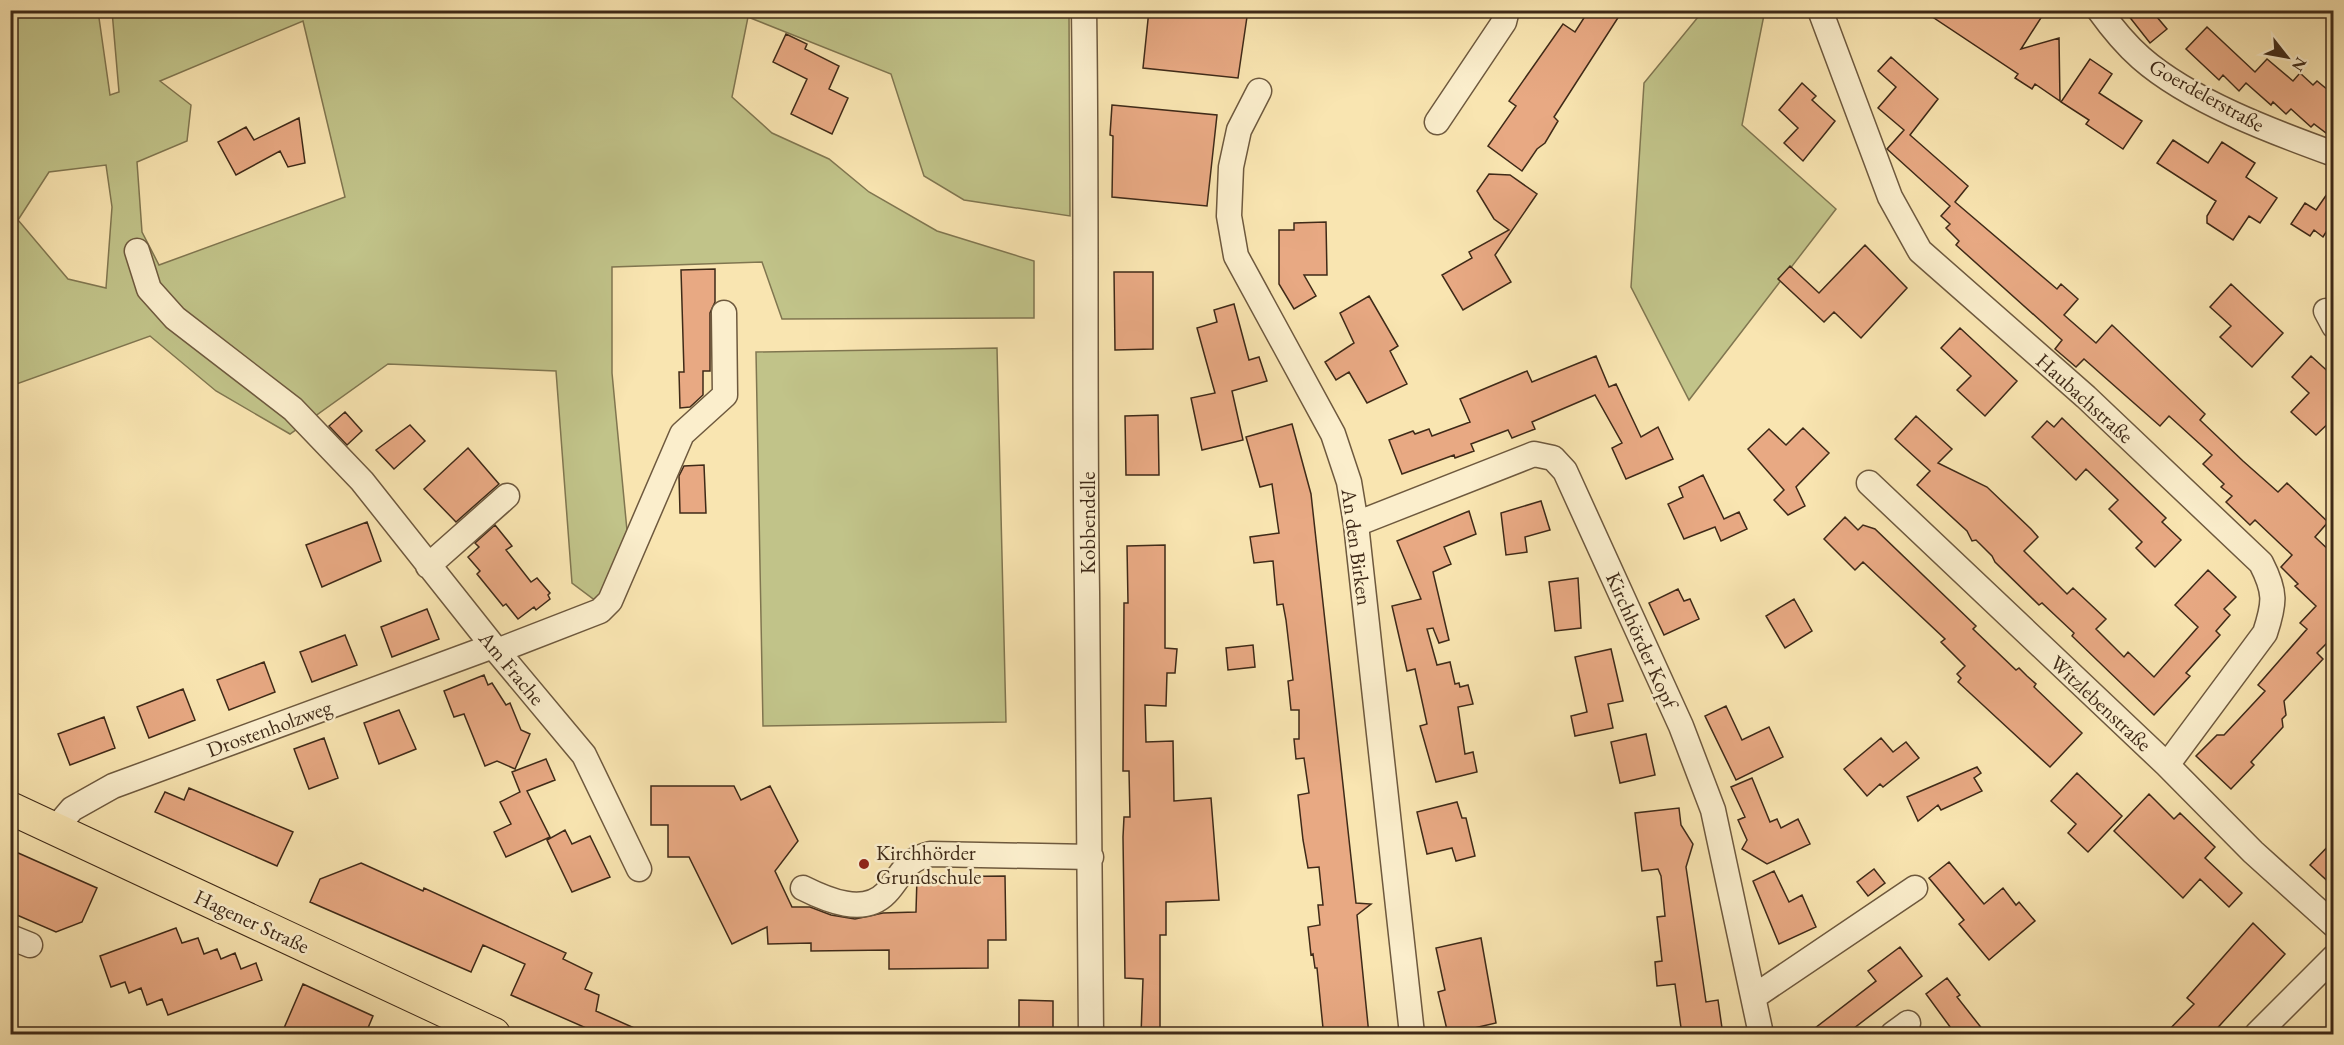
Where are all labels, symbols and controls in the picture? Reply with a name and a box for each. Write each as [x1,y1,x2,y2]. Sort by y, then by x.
north arrow [2257,27,2317,87]
street label: Goerdelerstraße [2145,52,2269,138]
text: N [2287,54,2312,75]
street label: Haubachstraße [2031,347,2139,449]
street label: Kobbendelle [1074,472,1101,574]
street label: An den Birken [1335,486,1379,607]
street label: Kirchhörder Kopf [1600,568,1685,714]
street label: Am Frache [472,625,551,711]
street label: Witzlebenstraße [2044,649,2158,757]
street label: Drostenholzweg [203,693,336,763]
place label: Kirchhörder Grundschule [876,839,982,890]
marker: Kirchhörder Grundschule [857,857,871,871]
street label: Hagener Straße [190,883,314,959]

